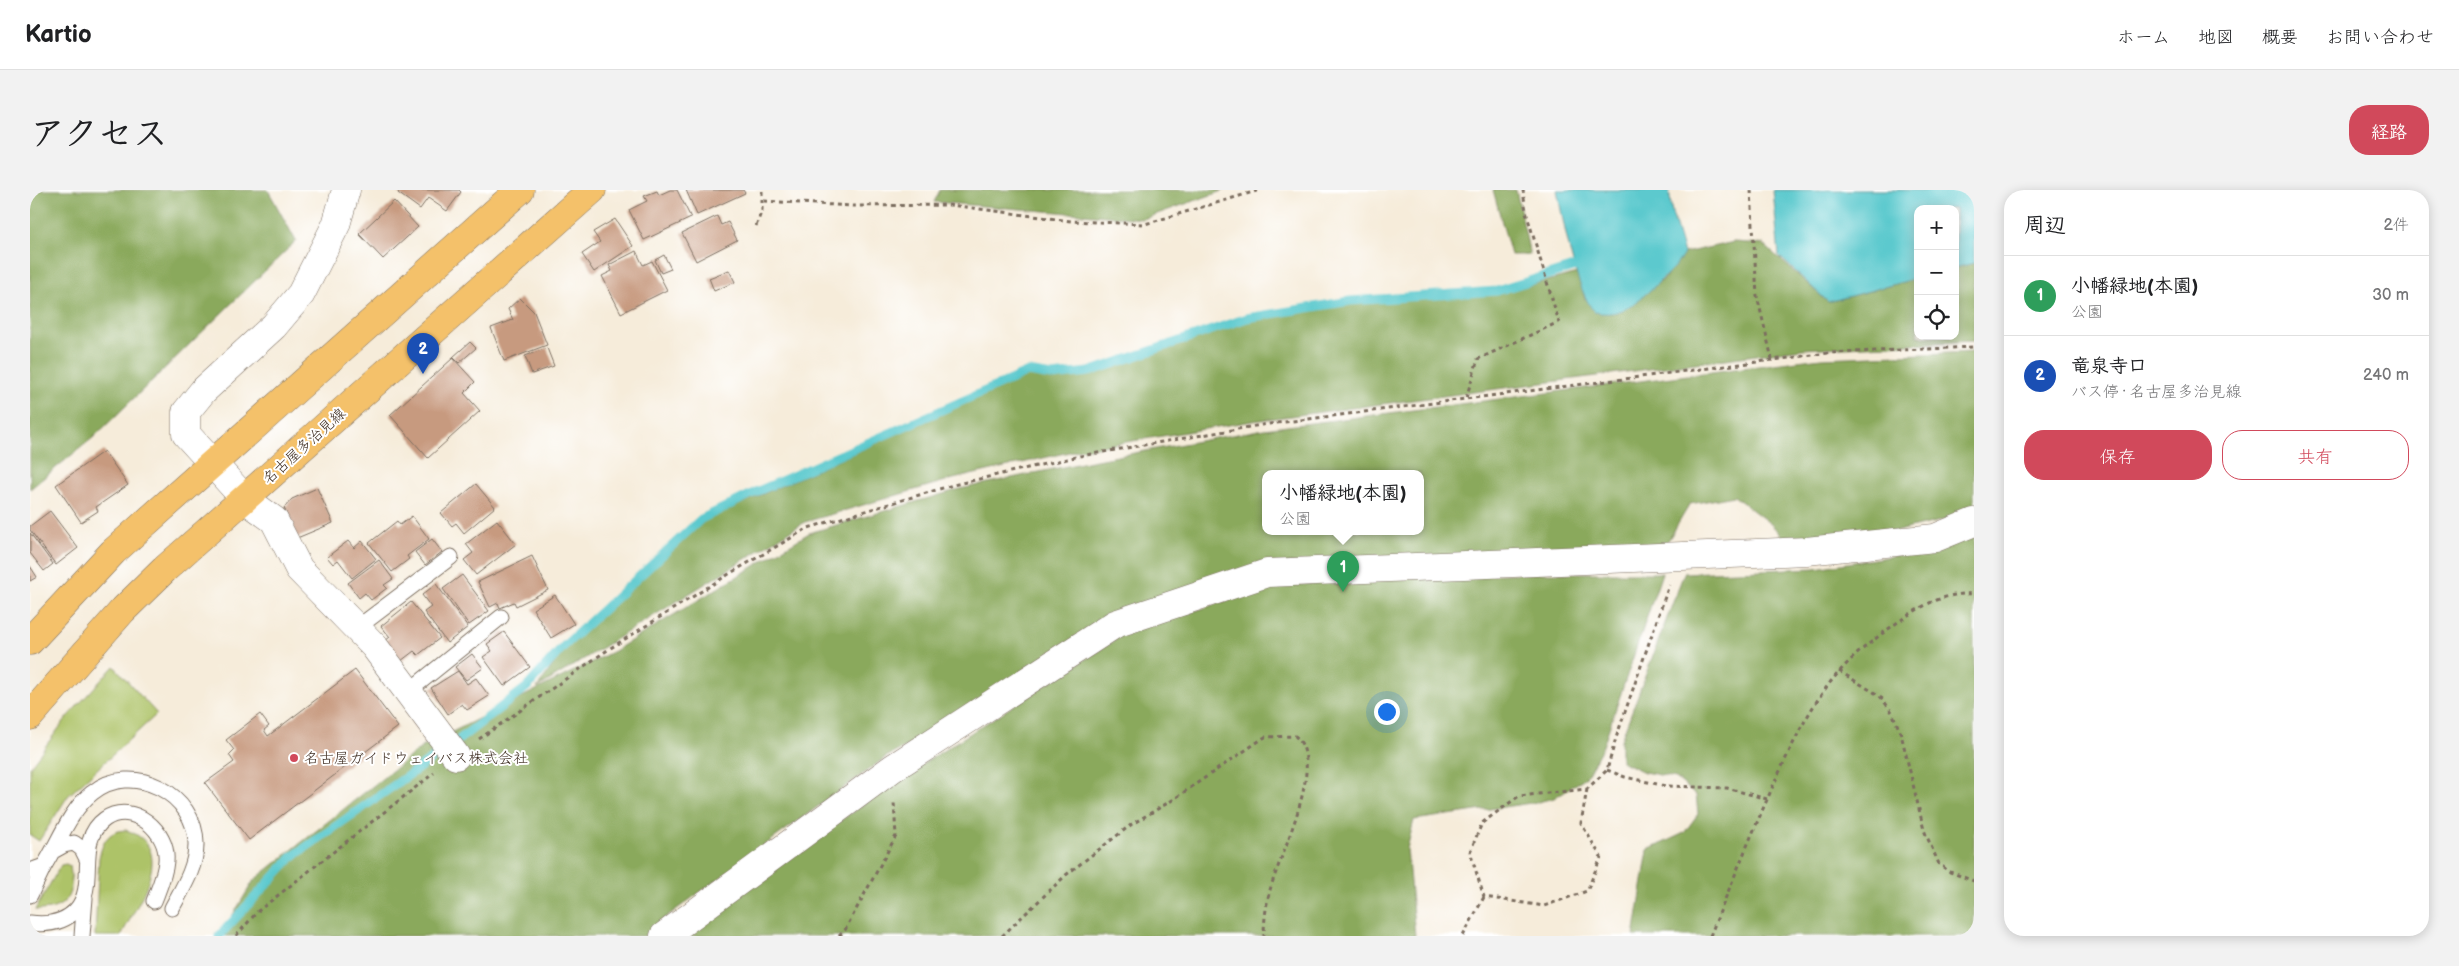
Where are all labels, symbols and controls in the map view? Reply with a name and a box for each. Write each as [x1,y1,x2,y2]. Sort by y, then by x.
text: Kartio [25,20,92,49]
text: ホーム [2117,27,2170,48]
text: 地図 [2198,27,2234,48]
text: 概要 [2262,27,2298,48]
text: お問い合わせ [2326,27,2434,48]
button: 経路 [2349,105,2429,155]
text: アクセス [30,113,168,156]
map controls [1914,205,1959,340]
button: + [1914,205,1959,250]
text: 周辺 [2024,213,2066,238]
text: 2件 [2384,216,2409,235]
button: − [1914,250,1959,295]
text: 小幡緑地(本園) [2071,275,2198,298]
text: 1 [2037,286,2043,305]
text: 30 m [2372,286,2409,305]
button: locate [1914,295,1959,340]
text: 公園 [2071,303,2103,322]
pin: 2 [407,333,439,374]
text: 竜泉寺口 [2071,355,2147,378]
text: 2 [2035,366,2045,385]
text: 240 m [2363,366,2409,385]
text: バス停 · 名古屋多治見線 [2071,383,2241,402]
street label: 名古屋多治見線 [259,404,350,489]
button: 保存 [2024,430,2212,480]
button: 共有 [2222,430,2409,480]
popup [1262,470,1424,535]
text: 小幡緑地(本園) [1279,482,1407,505]
text: 公園 [1279,510,1311,529]
pin: 1 [1327,551,1359,592]
your location [1374,699,1400,725]
place label: 名古屋ガイドウェイバス株式会社 [304,749,528,768]
marker: 名古屋ガイドウェイバス株式会社 [288,752,300,764]

